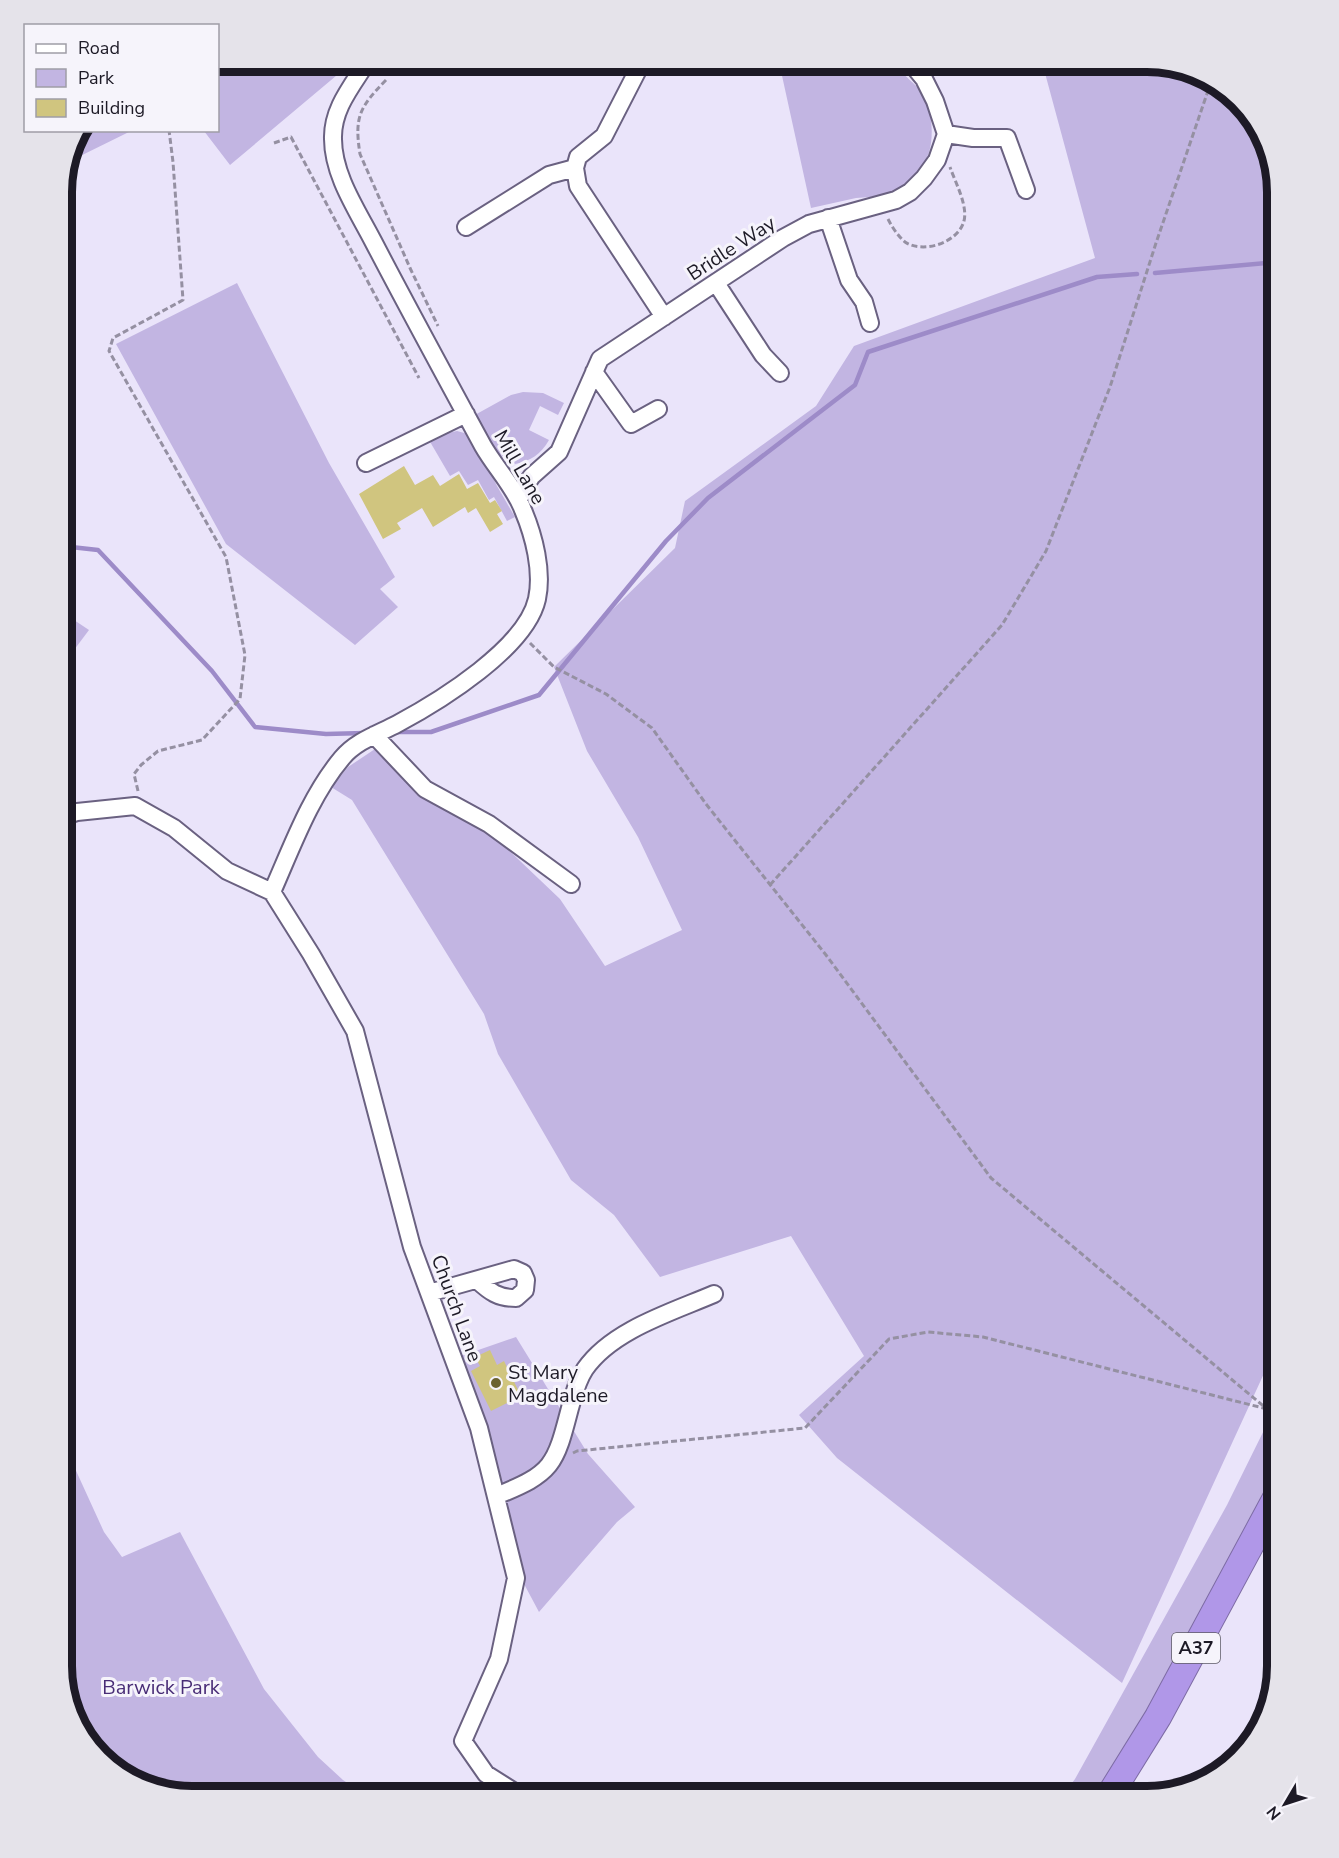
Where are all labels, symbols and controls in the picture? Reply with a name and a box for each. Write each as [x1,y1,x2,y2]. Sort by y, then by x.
legend [24,24,219,132]
text: Road [78,36,120,60]
text: Park [78,66,115,90]
text: Building [78,96,145,120]
street label: Bridle Way [682,209,781,287]
street label: Mill Lane [487,425,552,510]
street label: Church Lane [425,1251,488,1366]
place label: St Mary Magdalene [508,1359,608,1409]
marker: St Mary Magdalene [489,1376,503,1390]
road number: A37 [1172,1633,1220,1663]
park label: Barwick Park [102,1674,221,1701]
north arrow [1255,1774,1315,1834]
text: N [1262,1801,1286,1824]

